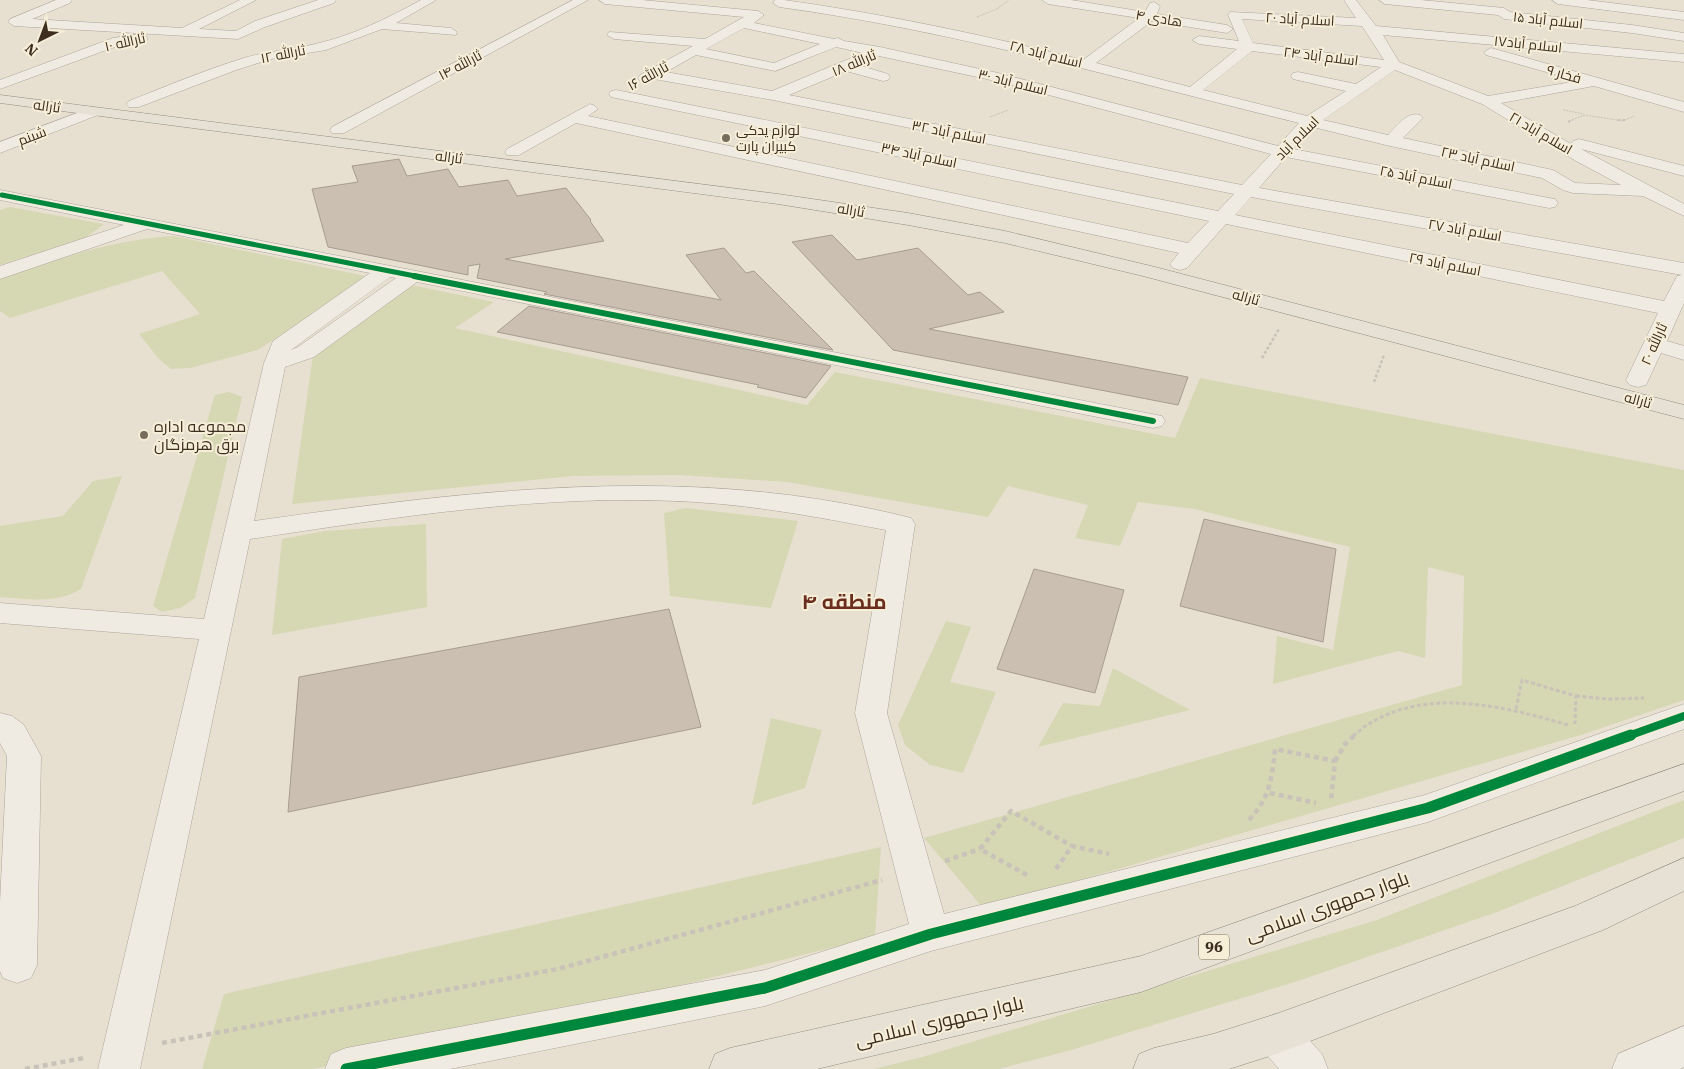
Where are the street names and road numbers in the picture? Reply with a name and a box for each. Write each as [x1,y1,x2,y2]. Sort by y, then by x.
street label: هادی ۴ [1134,5,1184,31]
street label: اسلام آباد ۱۵ [1512,7,1584,34]
street label: اسلام آباد ۲۰ [1265,8,1335,31]
street label: ثارالله ۱۰ [103,29,147,55]
street label: اسلام آباد۱۷ [1493,31,1563,58]
street label: اسلام آباد ۲۸ [1007,36,1084,73]
street label: ثارالله ۱۲ [259,41,307,67]
street label: اسلام آباد ۲۴ [1283,42,1359,71]
street label: ثارالله ۱۴ [435,46,485,84]
street label: ثارالله ۱۸ [829,46,879,80]
street label: ثارالله ۱۶ [624,57,672,95]
street label: فخار ۹ [1545,60,1583,88]
street label: اسلام آباد ۳۰ [976,65,1050,100]
street label: ثاراله [32,95,62,117]
street label: اسلام آباد ۲۱ [1506,108,1576,159]
street label: اسلام آباد [1271,112,1324,165]
street label: اسلام آباد ۳۲ [910,116,988,149]
street label: شبنم [15,122,49,151]
street label: اسلام آباد ۳۴ [879,138,959,173]
street label: اسلام آباد ۲۳ [1439,142,1517,177]
street label: ثاراله [434,146,464,168]
street label: اسلام آباد ۲۵ [1378,161,1454,194]
street label: ثاراله [836,199,866,221]
street label: اسلام آباد ۲۷ [1427,215,1503,246]
street label: اسلام آباد ۲۹ [1407,248,1483,281]
street label: ثاراله [1231,285,1262,309]
street label: ثارالله ۲۰ [1637,320,1671,368]
street label: ثاراله [1623,388,1654,412]
street label: بلوار جمهوری اسلامی [1242,865,1412,947]
road number: 96 [1199,934,1229,960]
street label: بلوار جمهوری اسلامی [852,990,1026,1052]

